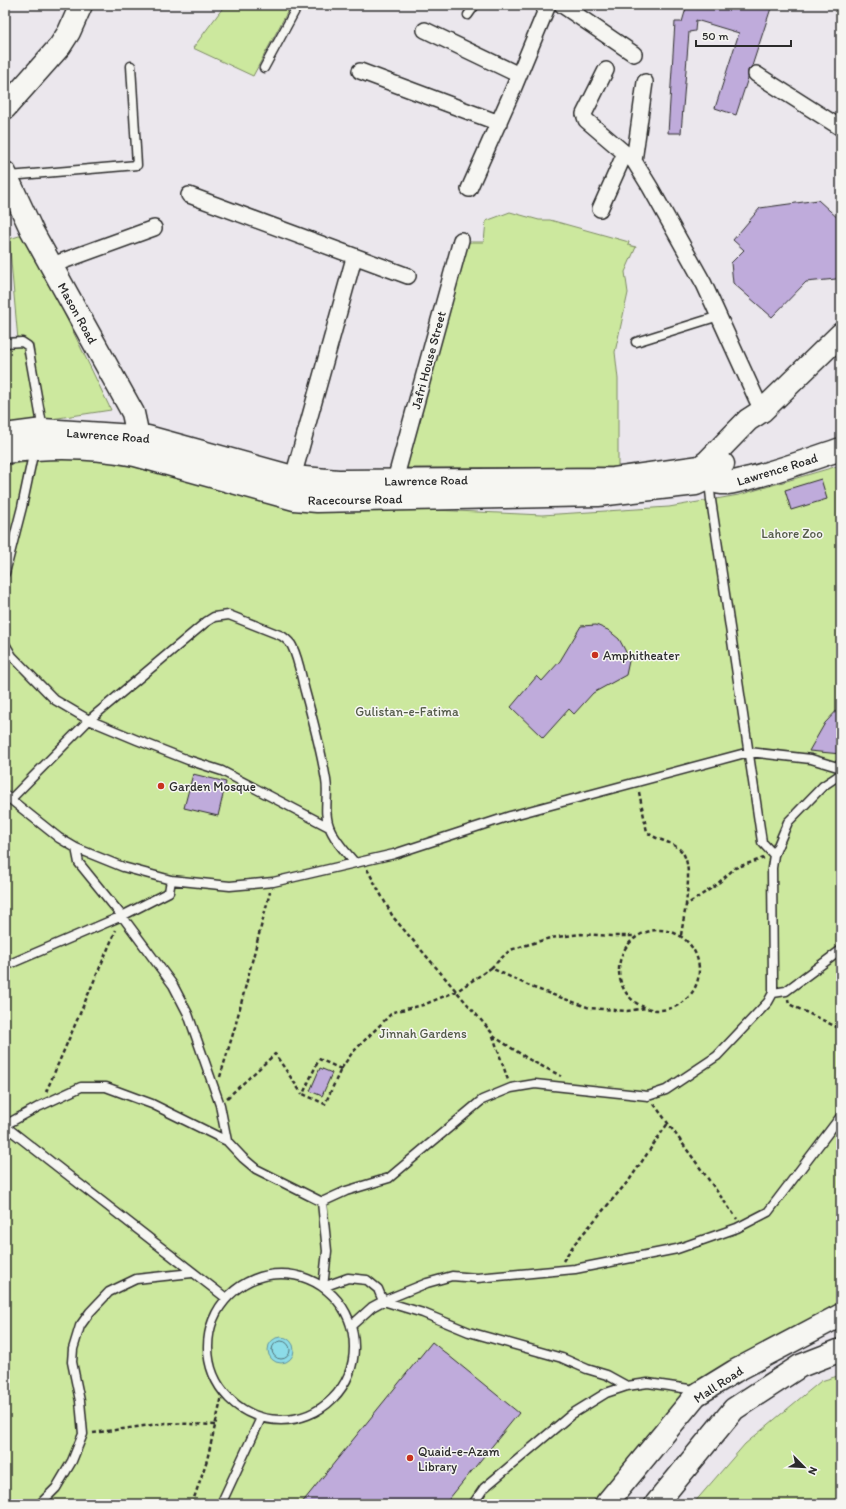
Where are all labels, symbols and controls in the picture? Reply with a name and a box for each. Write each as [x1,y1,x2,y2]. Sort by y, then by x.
scale bar [696,22,791,48]
text: 50 m [702,29,728,43]
street label: Mason Road [55,280,101,347]
street label: Jafri House Street [408,309,449,411]
street label: Lawrence Road [66,425,150,446]
street label: Lawrence Road [735,450,819,489]
street label: Lawrence Road [384,472,468,489]
street label: Racecourse Road [307,491,403,508]
park label: Lahore Zoo [761,526,823,541]
place label: Amphitheater [603,648,680,663]
marker: Amphitheater [590,650,600,660]
park label: Gulistan-e-Fatima [355,704,459,719]
place label: Garden Mosque [169,779,256,794]
marker: Garden Mosque [156,781,166,791]
park label: Jinnah Gardens [379,1026,467,1041]
street label: Mall Road [691,1363,746,1406]
place label: Quaid-e-Azam Library [418,1444,500,1474]
north arrow [784,1447,824,1487]
marker: Quaid-e-Azam Library [405,1453,415,1463]
text: N [805,1465,820,1477]

